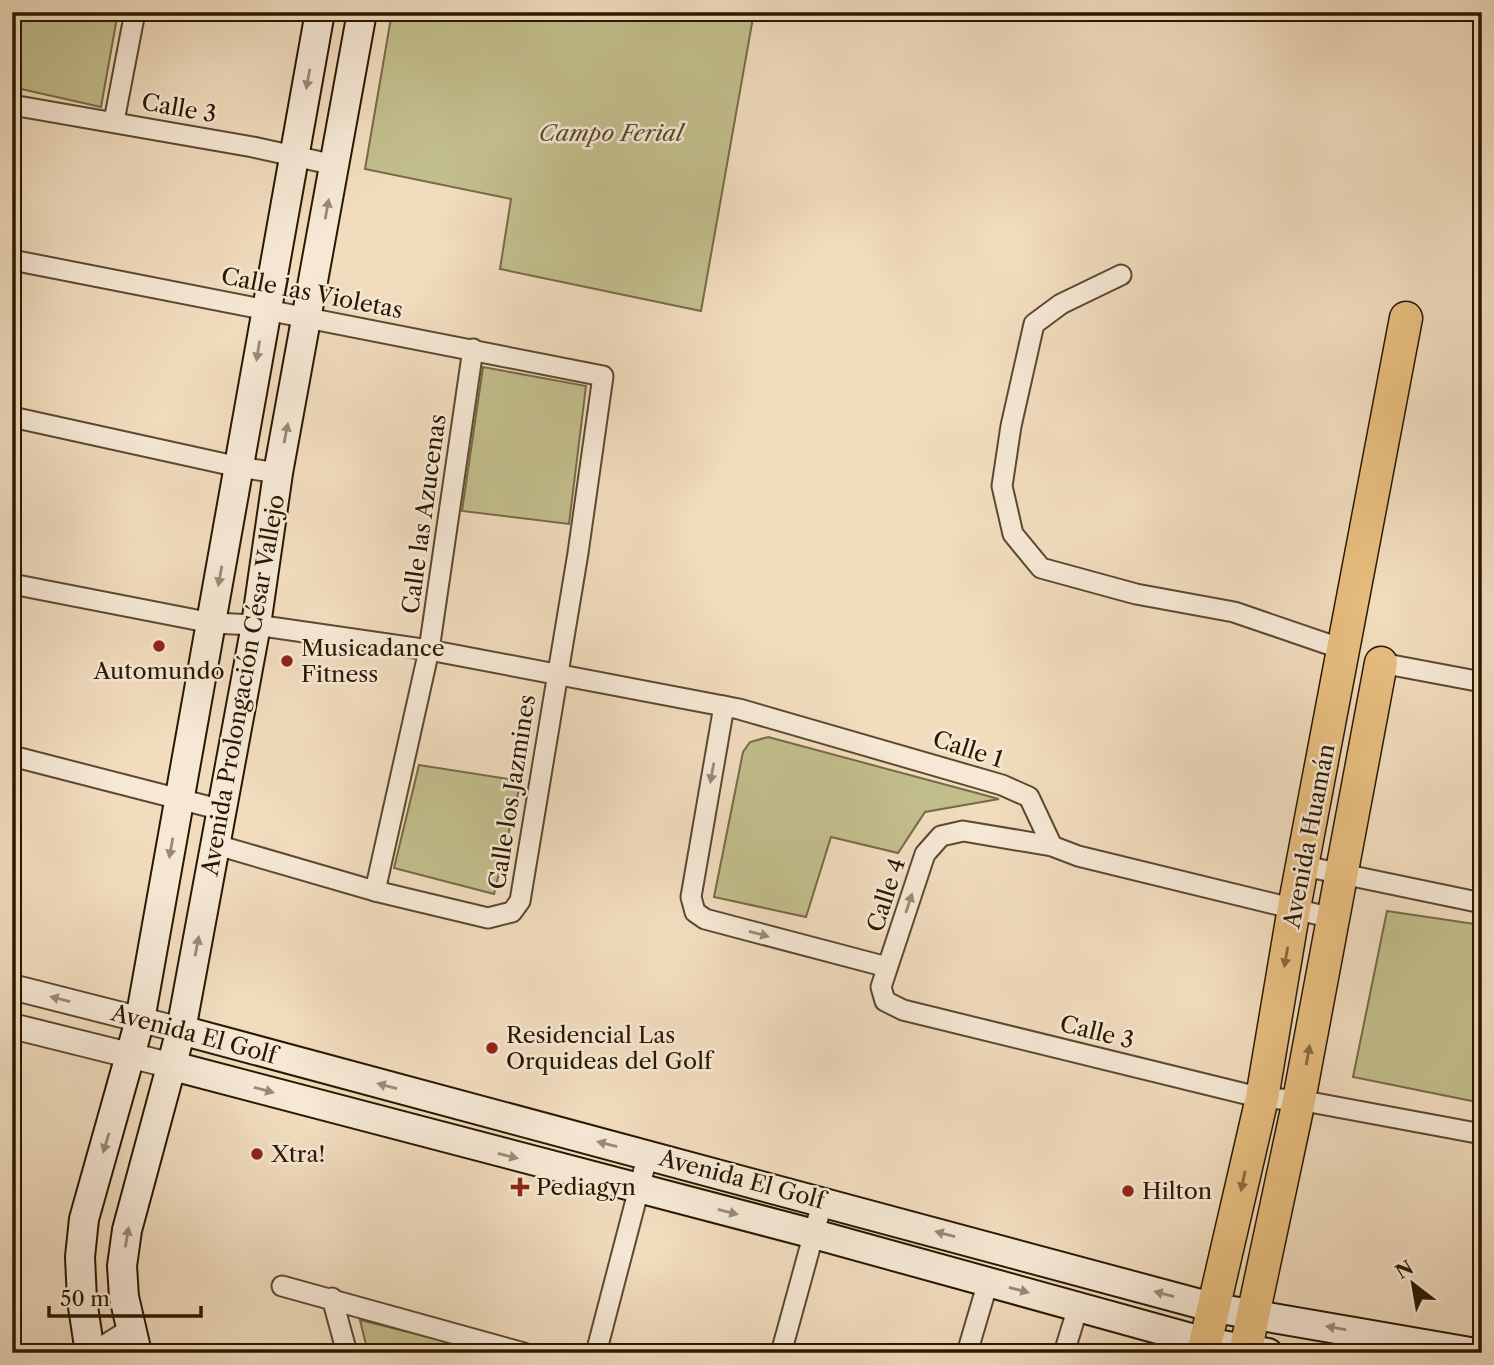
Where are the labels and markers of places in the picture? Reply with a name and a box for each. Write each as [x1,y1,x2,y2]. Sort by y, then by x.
place label: Musicadance Fitness [301,634,445,688]
marker: Automundo [151,638,167,654]
marker: Musicadance Fitness [279,653,295,669]
place label: Automundo [92,657,225,685]
place label: Residencial Las Orquideas del Golf [506,1021,715,1075]
marker: Residencial Las Orquideas del Golf [484,1040,500,1056]
place label: Xtra! [270,1140,326,1168]
marker: Xtra! [249,1146,265,1162]
place label: Pediagyn [536,1173,636,1201]
marker: Pediagyn [510,1177,530,1197]
place label: Hilton [1142,1177,1212,1205]
marker: Hilton [1120,1183,1136,1199]

